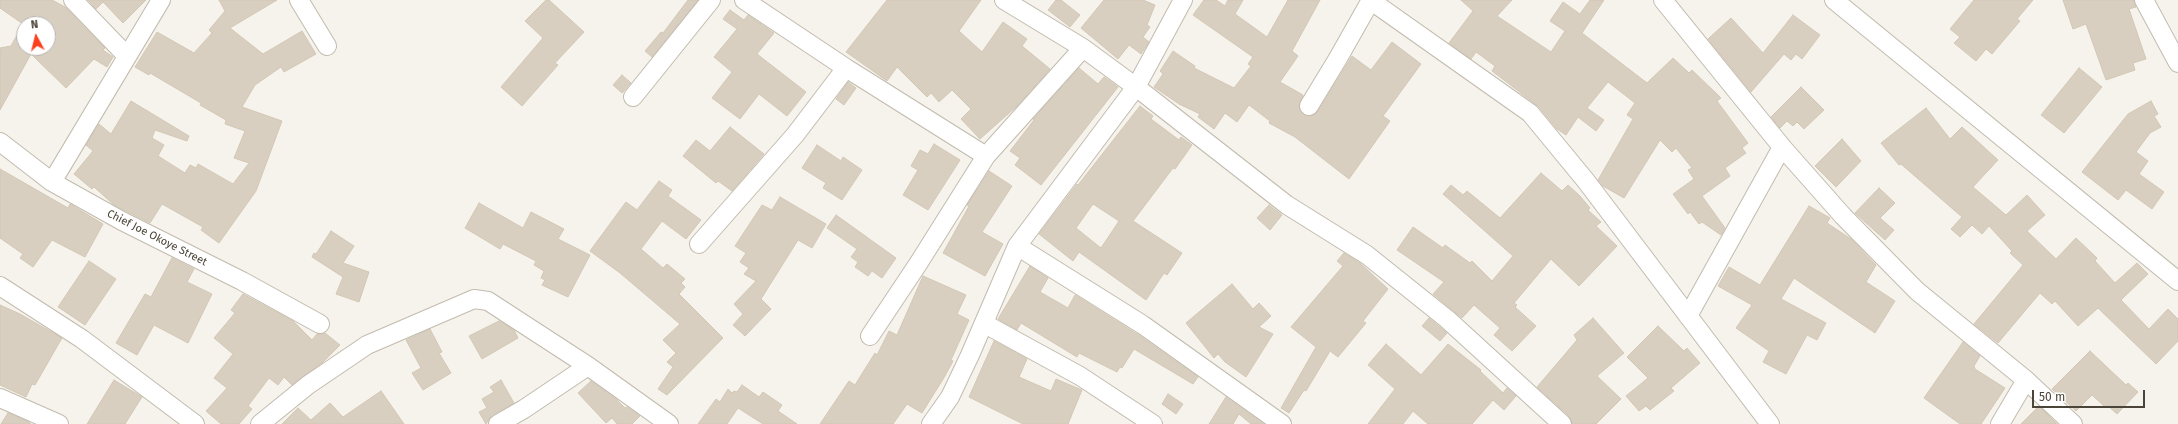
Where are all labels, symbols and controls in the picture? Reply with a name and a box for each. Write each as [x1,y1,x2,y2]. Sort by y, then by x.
north arrow [16,16,56,56]
text: N [30,18,39,31]
street label: Chief Joe Okoye Street [105,207,209,269]
scale bar [2034,382,2147,408]
text: 50 m [2039,390,2065,404]

